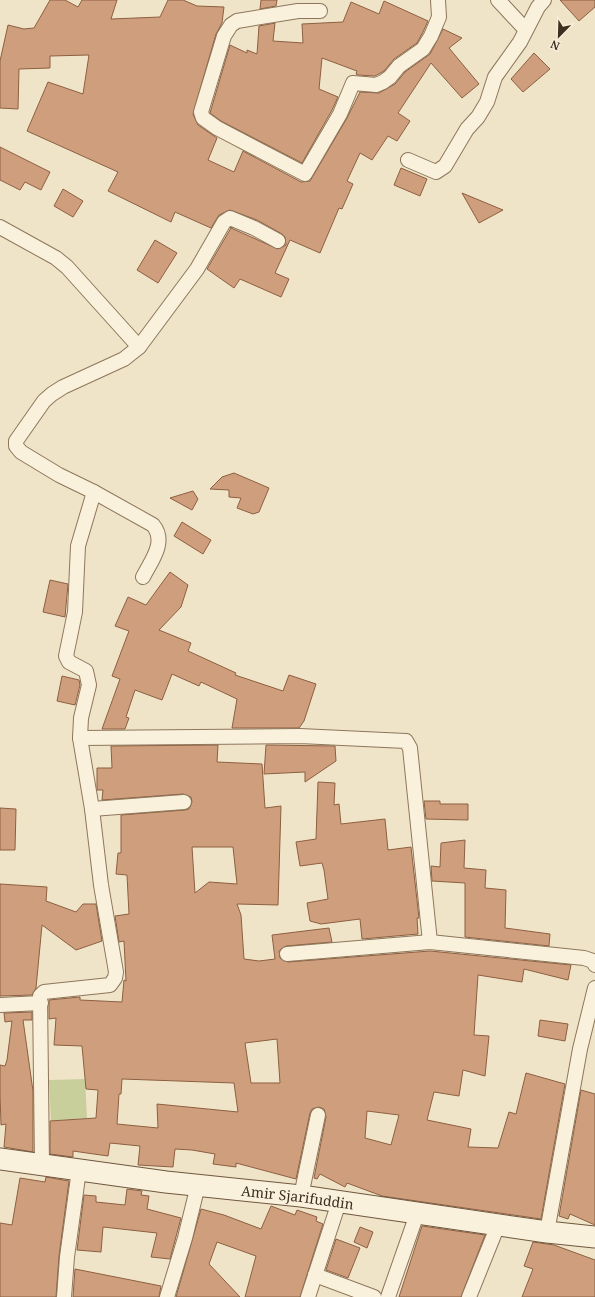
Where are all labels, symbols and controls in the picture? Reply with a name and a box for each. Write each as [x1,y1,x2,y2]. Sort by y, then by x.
north arrow [539,16,579,56]
text: N [548,37,562,54]
street label: Amir Sjarifuddin [240,1180,355,1213]

